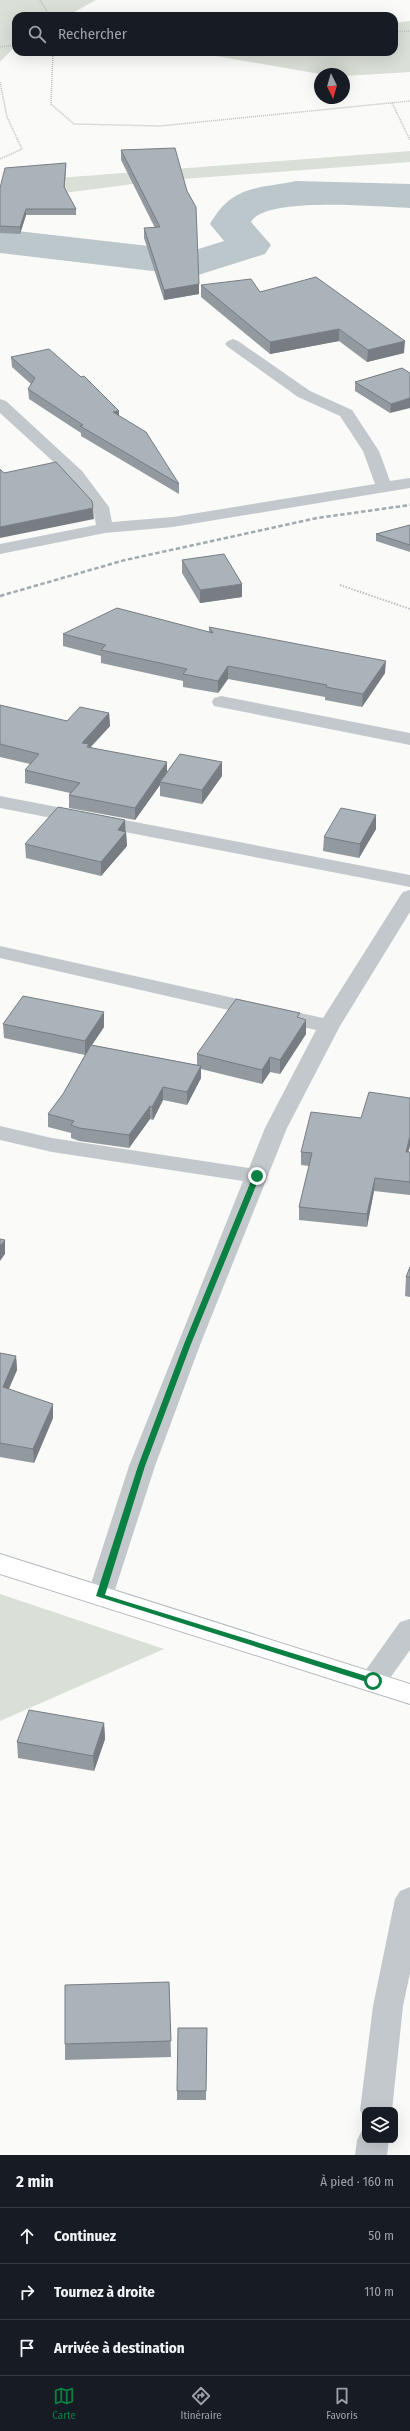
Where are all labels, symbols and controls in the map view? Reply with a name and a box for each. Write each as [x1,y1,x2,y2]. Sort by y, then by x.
search box [12,12,398,56]
icon: search [26,23,48,45]
text: Rechercher [58,25,127,43]
north arrow [314,68,350,104]
route end [248,1167,266,1185]
route start [364,1672,382,1690]
map controls [362,2107,398,2143]
button: layers [362,2107,398,2143]
text: 2 min [16,2171,54,2192]
text: À pied · 160 m [320,2174,394,2189]
icon: ahead [16,2225,38,2247]
text: Continuez [54,2227,116,2245]
text: 50 m [368,2228,394,2243]
icon: right [16,2281,38,2303]
text: Tournez à droite [54,2283,155,2301]
text: 110 m [364,2284,394,2299]
icon: arrive [16,2337,38,2359]
text: Arrivée à destination [54,2339,185,2357]
tab: Carte [52,2385,76,2422]
tab: Itinéraire [181,2385,222,2422]
tab: Favoris [326,2385,358,2422]

